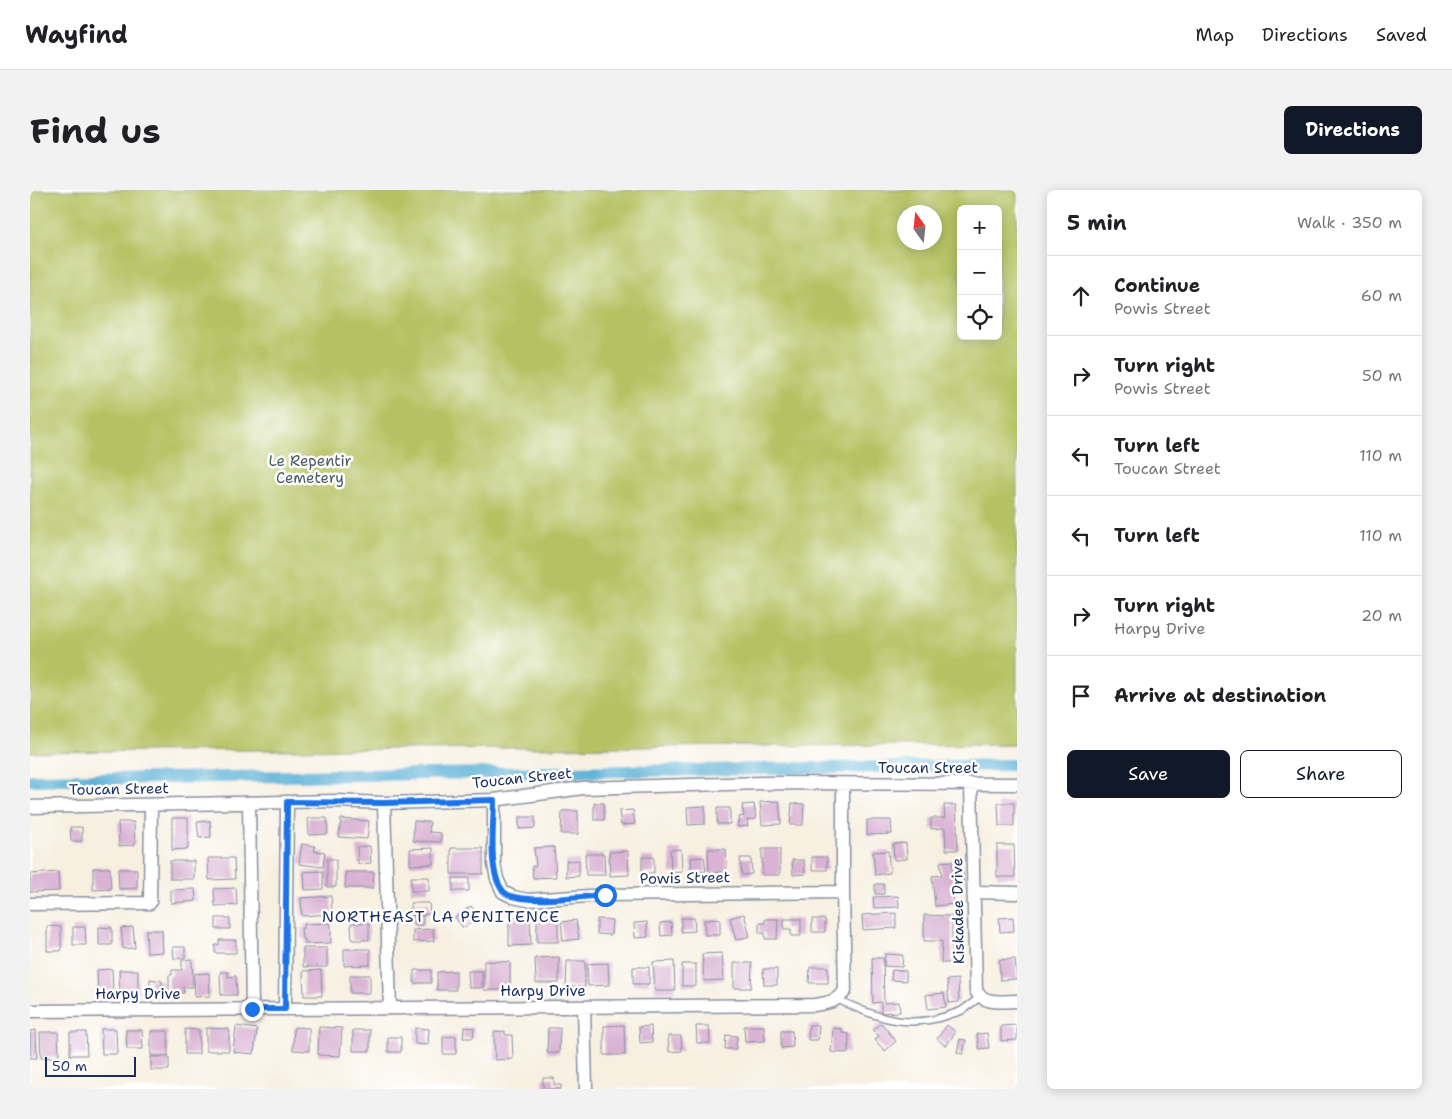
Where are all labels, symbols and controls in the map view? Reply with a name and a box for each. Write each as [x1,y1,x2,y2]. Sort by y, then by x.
text: Wayfind [25,19,128,51]
text: Map [1196,23,1234,47]
text: Directions [1262,23,1348,47]
text: Saved [1376,23,1427,47]
button: Directions [1284,106,1422,154]
text: Find us [30,107,161,154]
north arrow [897,205,942,250]
map controls [957,205,1002,340]
button: + [957,205,1002,250]
text: 5 min [1067,209,1127,237]
text: Walk · 350 m [1297,212,1402,233]
button: − [957,250,1002,295]
text: Continue [1114,273,1200,298]
icon: ahead [1067,282,1095,310]
text: 60 m [1361,285,1402,306]
button: locate [957,295,1002,340]
text: Powis Street [1114,298,1211,319]
text: Turn right [1114,353,1215,378]
icon: right [1067,362,1095,390]
text: 50 m [1362,365,1402,386]
text: Powis Street [1114,378,1211,399]
text: Turn left [1114,433,1200,458]
icon: left [1067,442,1095,470]
text: 110 m [1359,445,1402,466]
park label: Le Repentir Cemetery [268,451,352,488]
text: Toucan Street [1114,458,1221,479]
icon: left [1067,522,1095,550]
text: Turn left [1114,523,1200,548]
text: 110 m [1359,525,1402,546]
text: Turn right [1114,593,1215,618]
icon: right [1067,602,1095,630]
text: 20 m [1361,605,1402,626]
text: Harpy Drive [1114,618,1205,639]
icon: arrive [1067,682,1095,710]
text: Arrive at destination [1114,683,1326,708]
button: Save [1067,750,1230,798]
button: Share [1240,750,1402,798]
street label: Toucan Street [878,758,978,778]
street label: Toucan Street [471,763,573,793]
street label: Toucan Street [69,778,169,800]
street label: Kiskadee Drive [947,858,969,964]
street label: Powis Street [639,867,731,889]
route start [594,884,617,907]
district label: NORTHEAST LA PENITENCE [322,906,560,927]
street label: Harpy Drive [500,981,586,1001]
street label: Harpy Drive [95,984,181,1004]
route end [241,998,264,1021]
scale bar [45,1054,136,1077]
text: 50 m [52,1057,87,1075]

